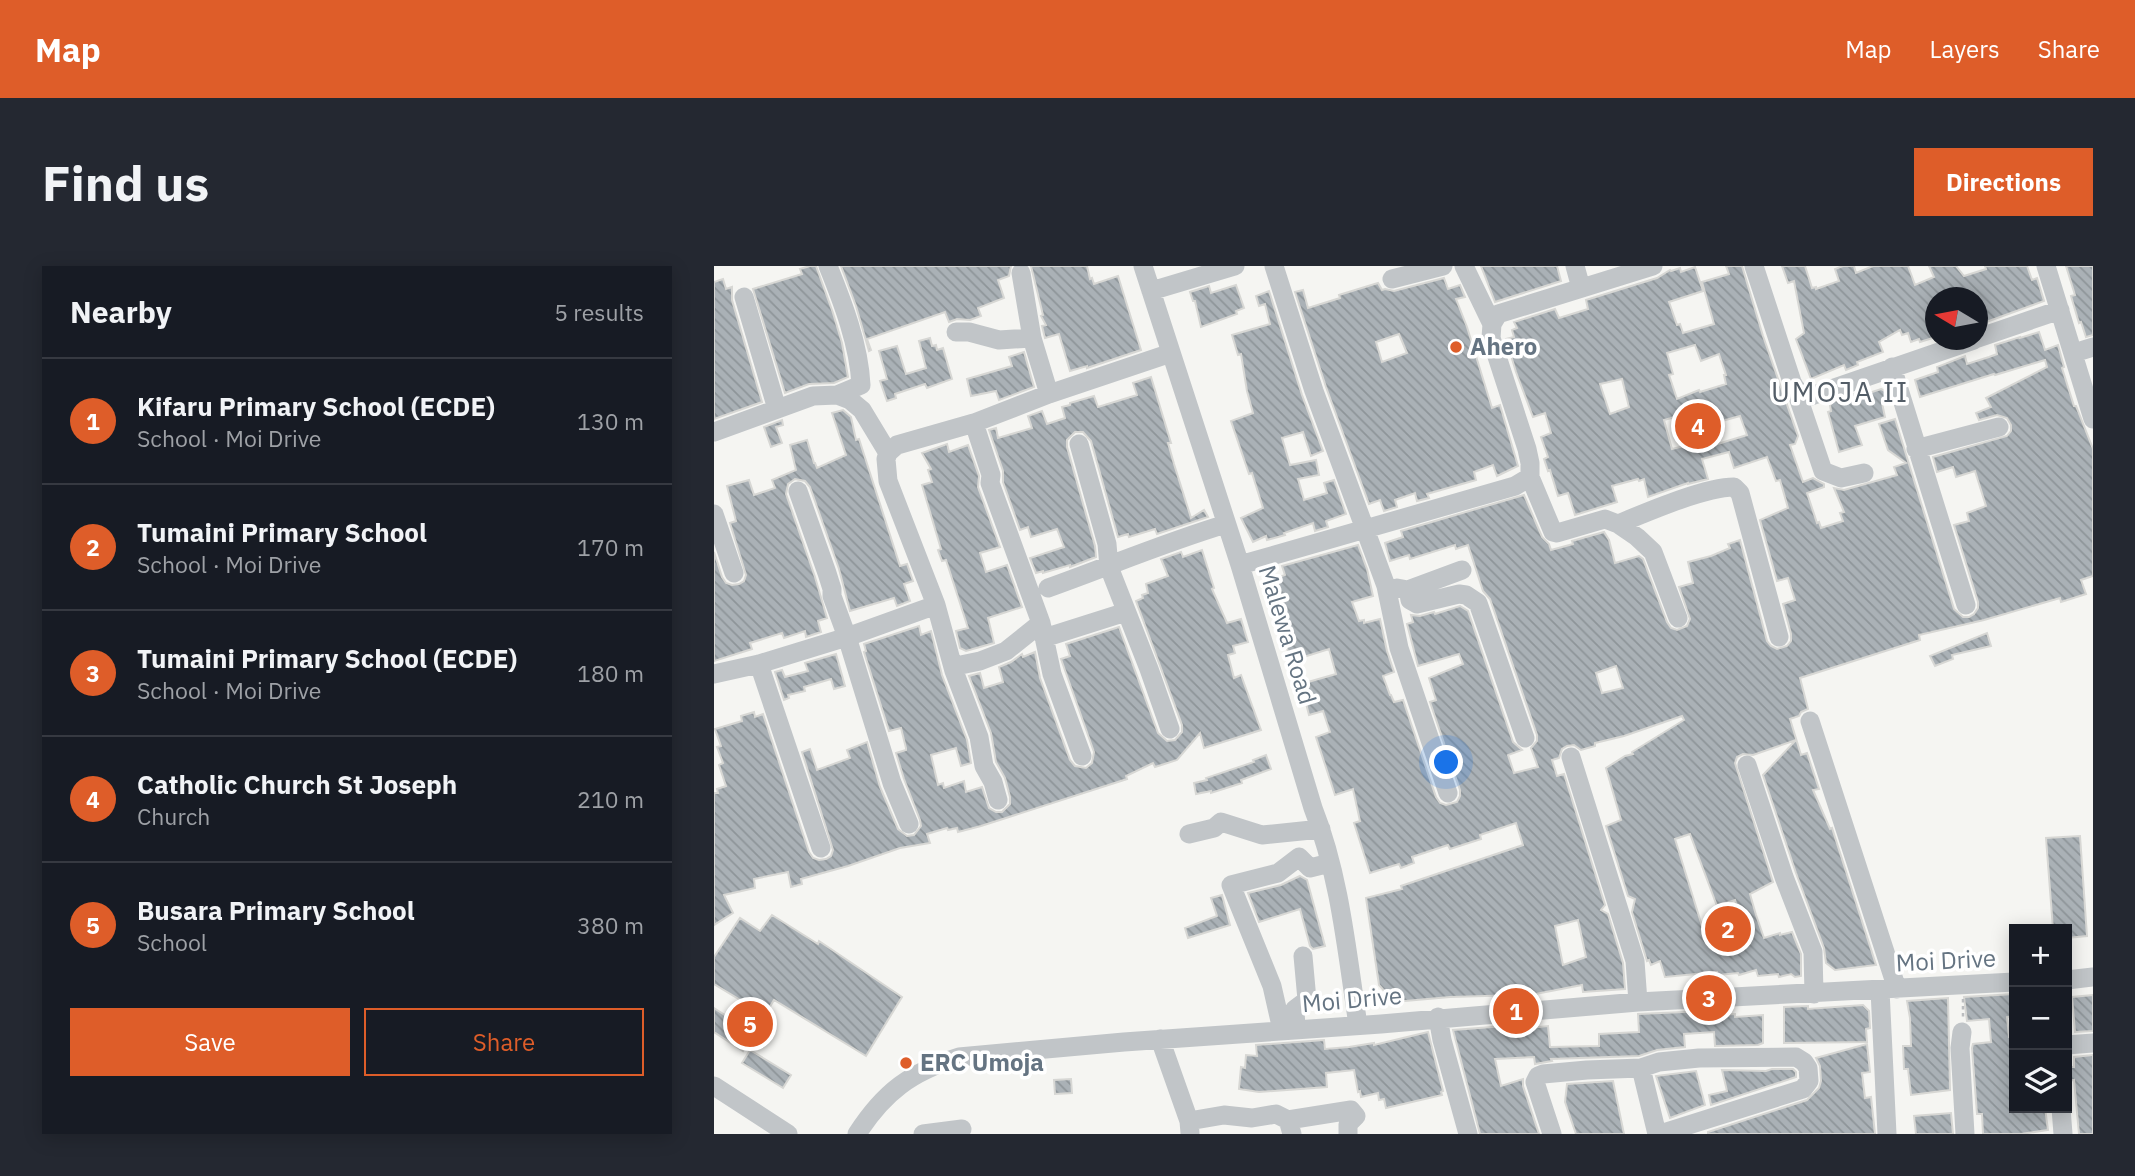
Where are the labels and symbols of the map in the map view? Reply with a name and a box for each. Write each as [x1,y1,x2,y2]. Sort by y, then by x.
north arrow [1925,287,1988,350]
place label: Ahero [1470,330,1537,362]
marker: Ahero [1448,339,1464,355]
district label: UMOJA II [1771,373,1909,410]
pin: 4 [1675,400,1721,452]
street label: Malewa Road [1252,561,1324,708]
your location [1429,745,1463,779]
pin: 2 [1705,903,1751,955]
street label: Moi Drive [1895,941,1997,979]
pin: 3 [1686,972,1732,1024]
street label: Moi Drive [1301,979,1403,1019]
pin: 1 [1493,985,1539,1037]
pin: 5 [727,998,773,1050]
place label: ERC Umoja [920,1046,1044,1078]
marker: ERC Umoja [898,1055,914,1071]

